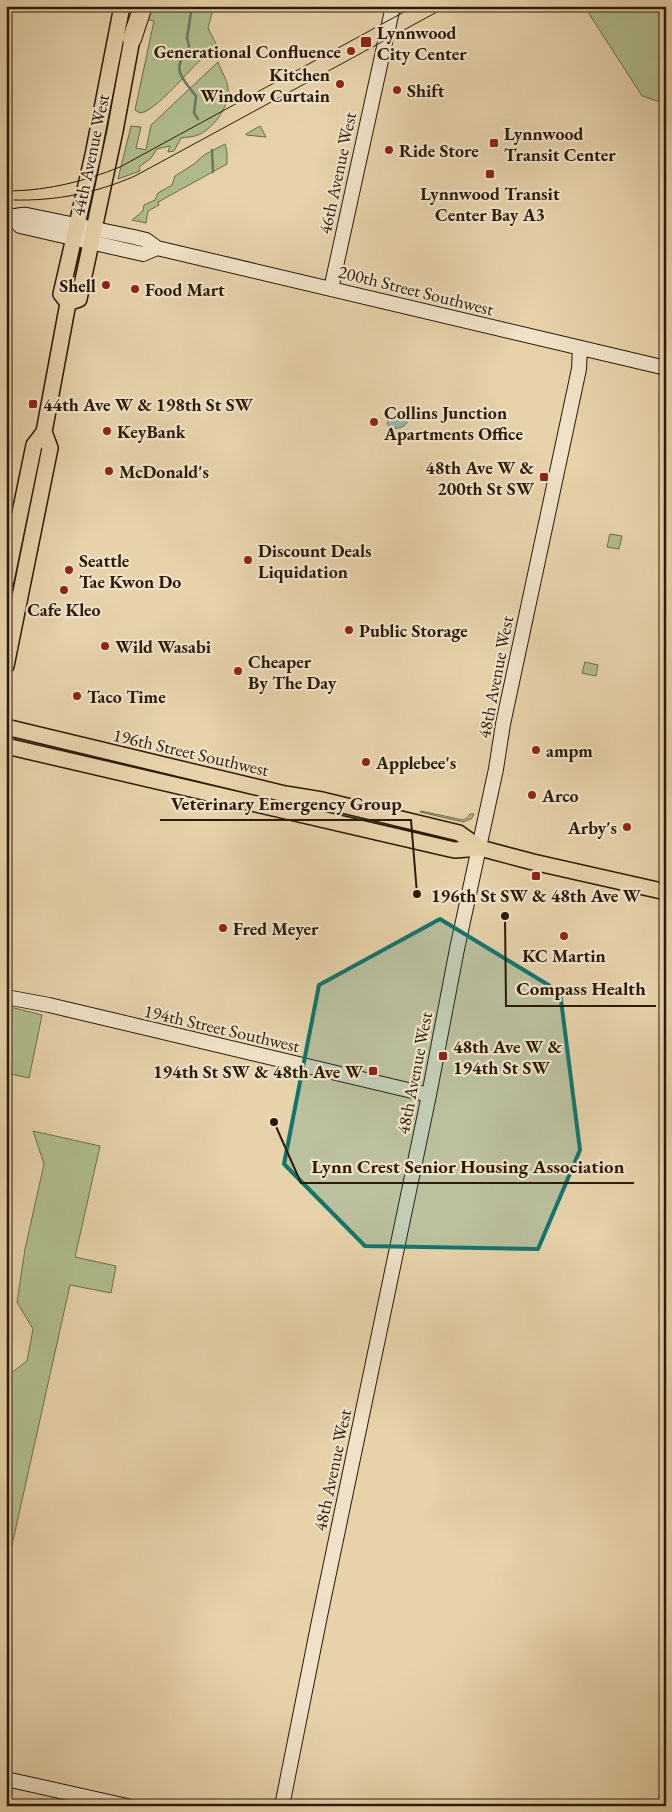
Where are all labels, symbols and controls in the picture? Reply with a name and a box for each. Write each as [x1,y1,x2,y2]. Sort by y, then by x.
place label: Lynnwood City Center [377,21,467,65]
marker: Lynnwood City Center [359,35,373,49]
place label: Generational Confluence [154,40,341,63]
marker: Generational Confluence [345,45,357,57]
place label: Kitchen Window Curtain [200,63,330,107]
marker: Kitchen Window Curtain [334,78,346,90]
place label: Shift [407,79,445,102]
marker: Shift [391,84,403,96]
street label: 44th Avenue West [66,92,114,218]
street label: 46th Avenue West [313,110,361,236]
place label: Lynnwood Transit Center [504,122,616,166]
marker: Lynnwood Transit Center [488,137,500,149]
place label: Ride Store [399,139,479,162]
marker: Ride Store [383,144,395,156]
marker: Lynnwood Transit Center Bay A3 [484,168,496,180]
place label: Lynnwood Transit Center Bay A3 [420,182,560,226]
street label: 200th Street Southwest [336,260,496,320]
place label: Shell [59,274,96,297]
place label: Food Mart [145,278,225,301]
marker: Shell [100,279,112,291]
marker: Food Mart [129,283,141,295]
place label: 44th Ave W & 198th St SW [43,393,254,416]
marker: 44th Ave W & 198th St SW [27,398,39,410]
place label: Collins Junction Apartments Office [383,401,523,445]
marker: Collins Junction Apartments Office [368,416,380,428]
place label: KeyBank [117,420,187,443]
marker: KeyBank [101,425,113,437]
place label: 48th Ave W & 200th St SW [425,456,535,500]
place label: McDonald's [119,460,209,483]
marker: McDonald's [103,465,115,477]
marker: 48th Ave W & 200th St SW [538,471,550,483]
place label: Discount Deals Liquidation [258,539,372,583]
place label: Seattle Tae Kwon Do [79,549,181,593]
marker: Discount Deals Liquidation [242,554,254,566]
marker: Seattle Tae Kwon Do [63,564,75,576]
marker: Cafe Kleo [58,584,70,596]
place label: Cafe Kleo [27,598,101,621]
street label: 48th Avenue West [472,613,518,740]
place label: Public Storage [359,619,468,642]
marker: Public Storage [343,624,355,636]
place label: Wild Wasabi [115,635,212,658]
marker: Wild Wasabi [99,640,111,652]
place label: Cheaper By The Day [248,650,337,694]
marker: Cheaper By The Day [232,665,244,677]
place label: Taco Time [87,685,166,708]
marker: Taco Time [71,690,83,702]
street label: 196th Street Southwest [111,723,271,781]
place label: ampm [546,739,593,762]
marker: ampm [530,744,542,756]
place label: Applebee's [375,751,456,774]
marker: Applebee's [360,756,372,768]
place label: Arco [541,784,579,807]
callout: Veterinary Emergency Group [160,786,411,820]
marker: Arco [526,789,538,801]
text: Veterinary Emergency Group [170,791,402,816]
place label: Arby's [567,816,617,839]
marker: Arby's [621,821,633,833]
marker: 196th St SW & 48th Ave W [530,870,542,882]
place label: 196th St SW & 48th Ave W [431,884,642,907]
place label: Fred Meyer [233,917,319,940]
marker: Fred Meyer [217,922,229,934]
marker: KC Martin [558,930,570,942]
place label: KC Martin [522,944,606,967]
callout: Compass Health [506,972,656,1006]
text: Compass Health [516,976,646,1001]
street label: 194th Street Southwest [142,999,302,1057]
street label: 48th Avenue West [391,1009,437,1136]
place label: 48th Ave W & 194th St SW [453,1035,562,1079]
marker: 48th Ave W & 194th St SW [437,1050,449,1062]
place label: 194th St SW & 48th Ave W [153,1060,364,1083]
marker: 194th St SW & 48th Ave W [367,1065,379,1077]
callout: Lynn Crest Senior Housing Association [301,1149,634,1183]
text: Lynn Crest Senior Housing Association [312,1154,625,1179]
street label: 48th Avenue West [308,1407,356,1533]

